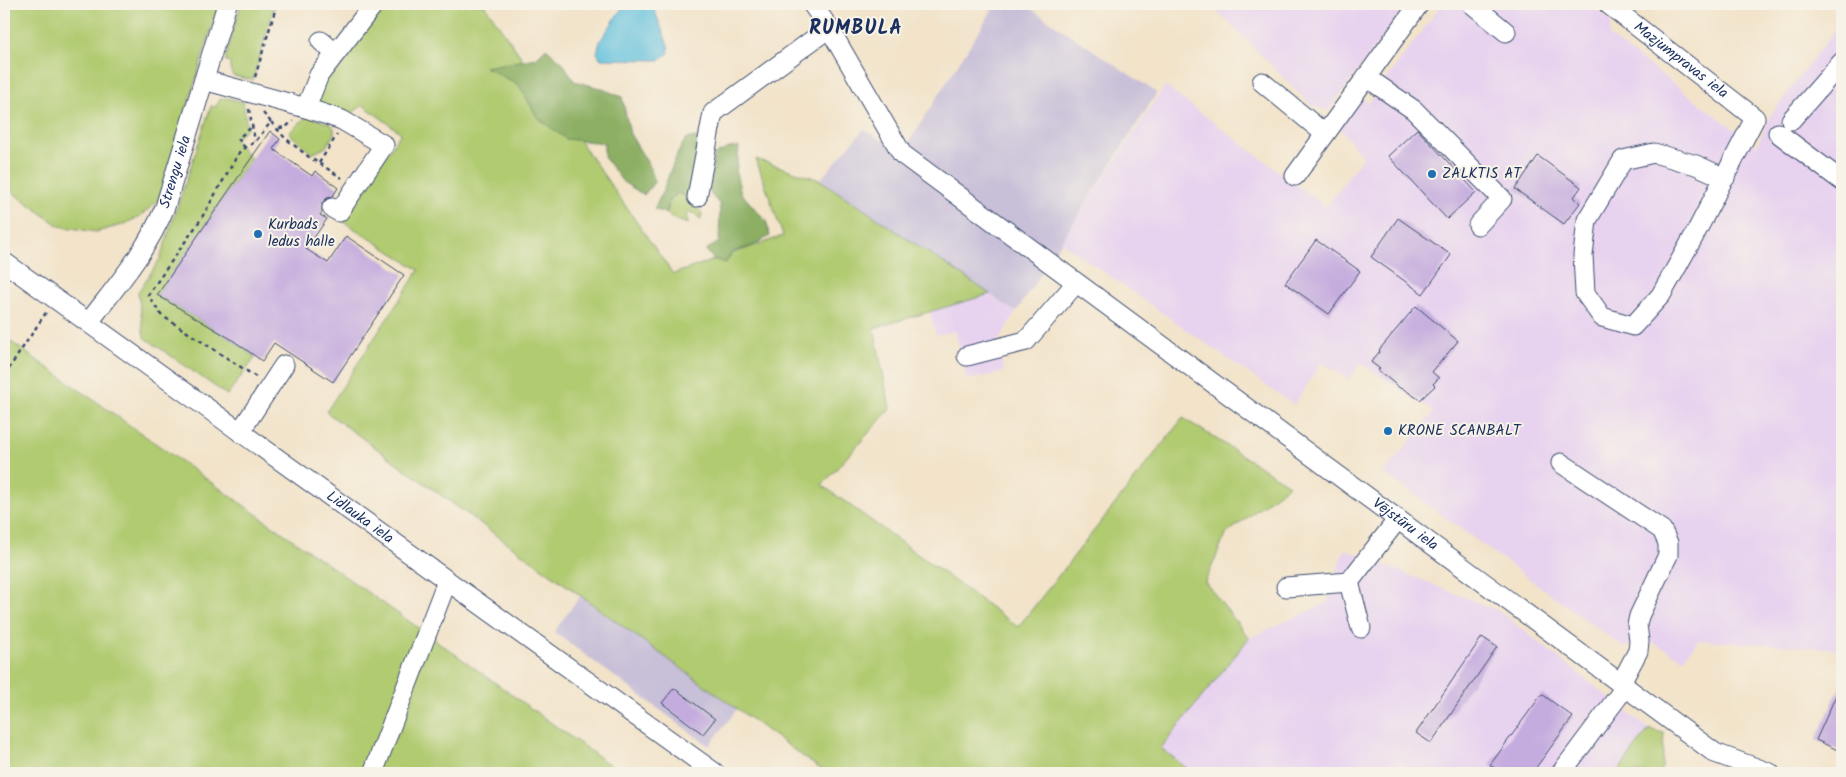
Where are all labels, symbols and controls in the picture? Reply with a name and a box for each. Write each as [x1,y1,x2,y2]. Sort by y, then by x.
district label: RUMBULA [809,13,903,45]
street label: Mazjumpravas iela [1628,16,1733,105]
street label: Strengu iela [153,133,198,211]
place label: ZALKTIS AT [1442,162,1523,186]
marker: ZALKTIS AT [1426,168,1438,180]
place label: Kurbads ledus halle [268,213,335,254]
marker: Kurbads ledus halle [252,228,264,240]
place label: KRONE SCANBALT [1398,419,1523,443]
marker: KRONE SCANBALT [1382,425,1394,437]
street label: Lidlauka iela [321,485,399,550]
street label: Vējstūru iela [1367,492,1443,557]

